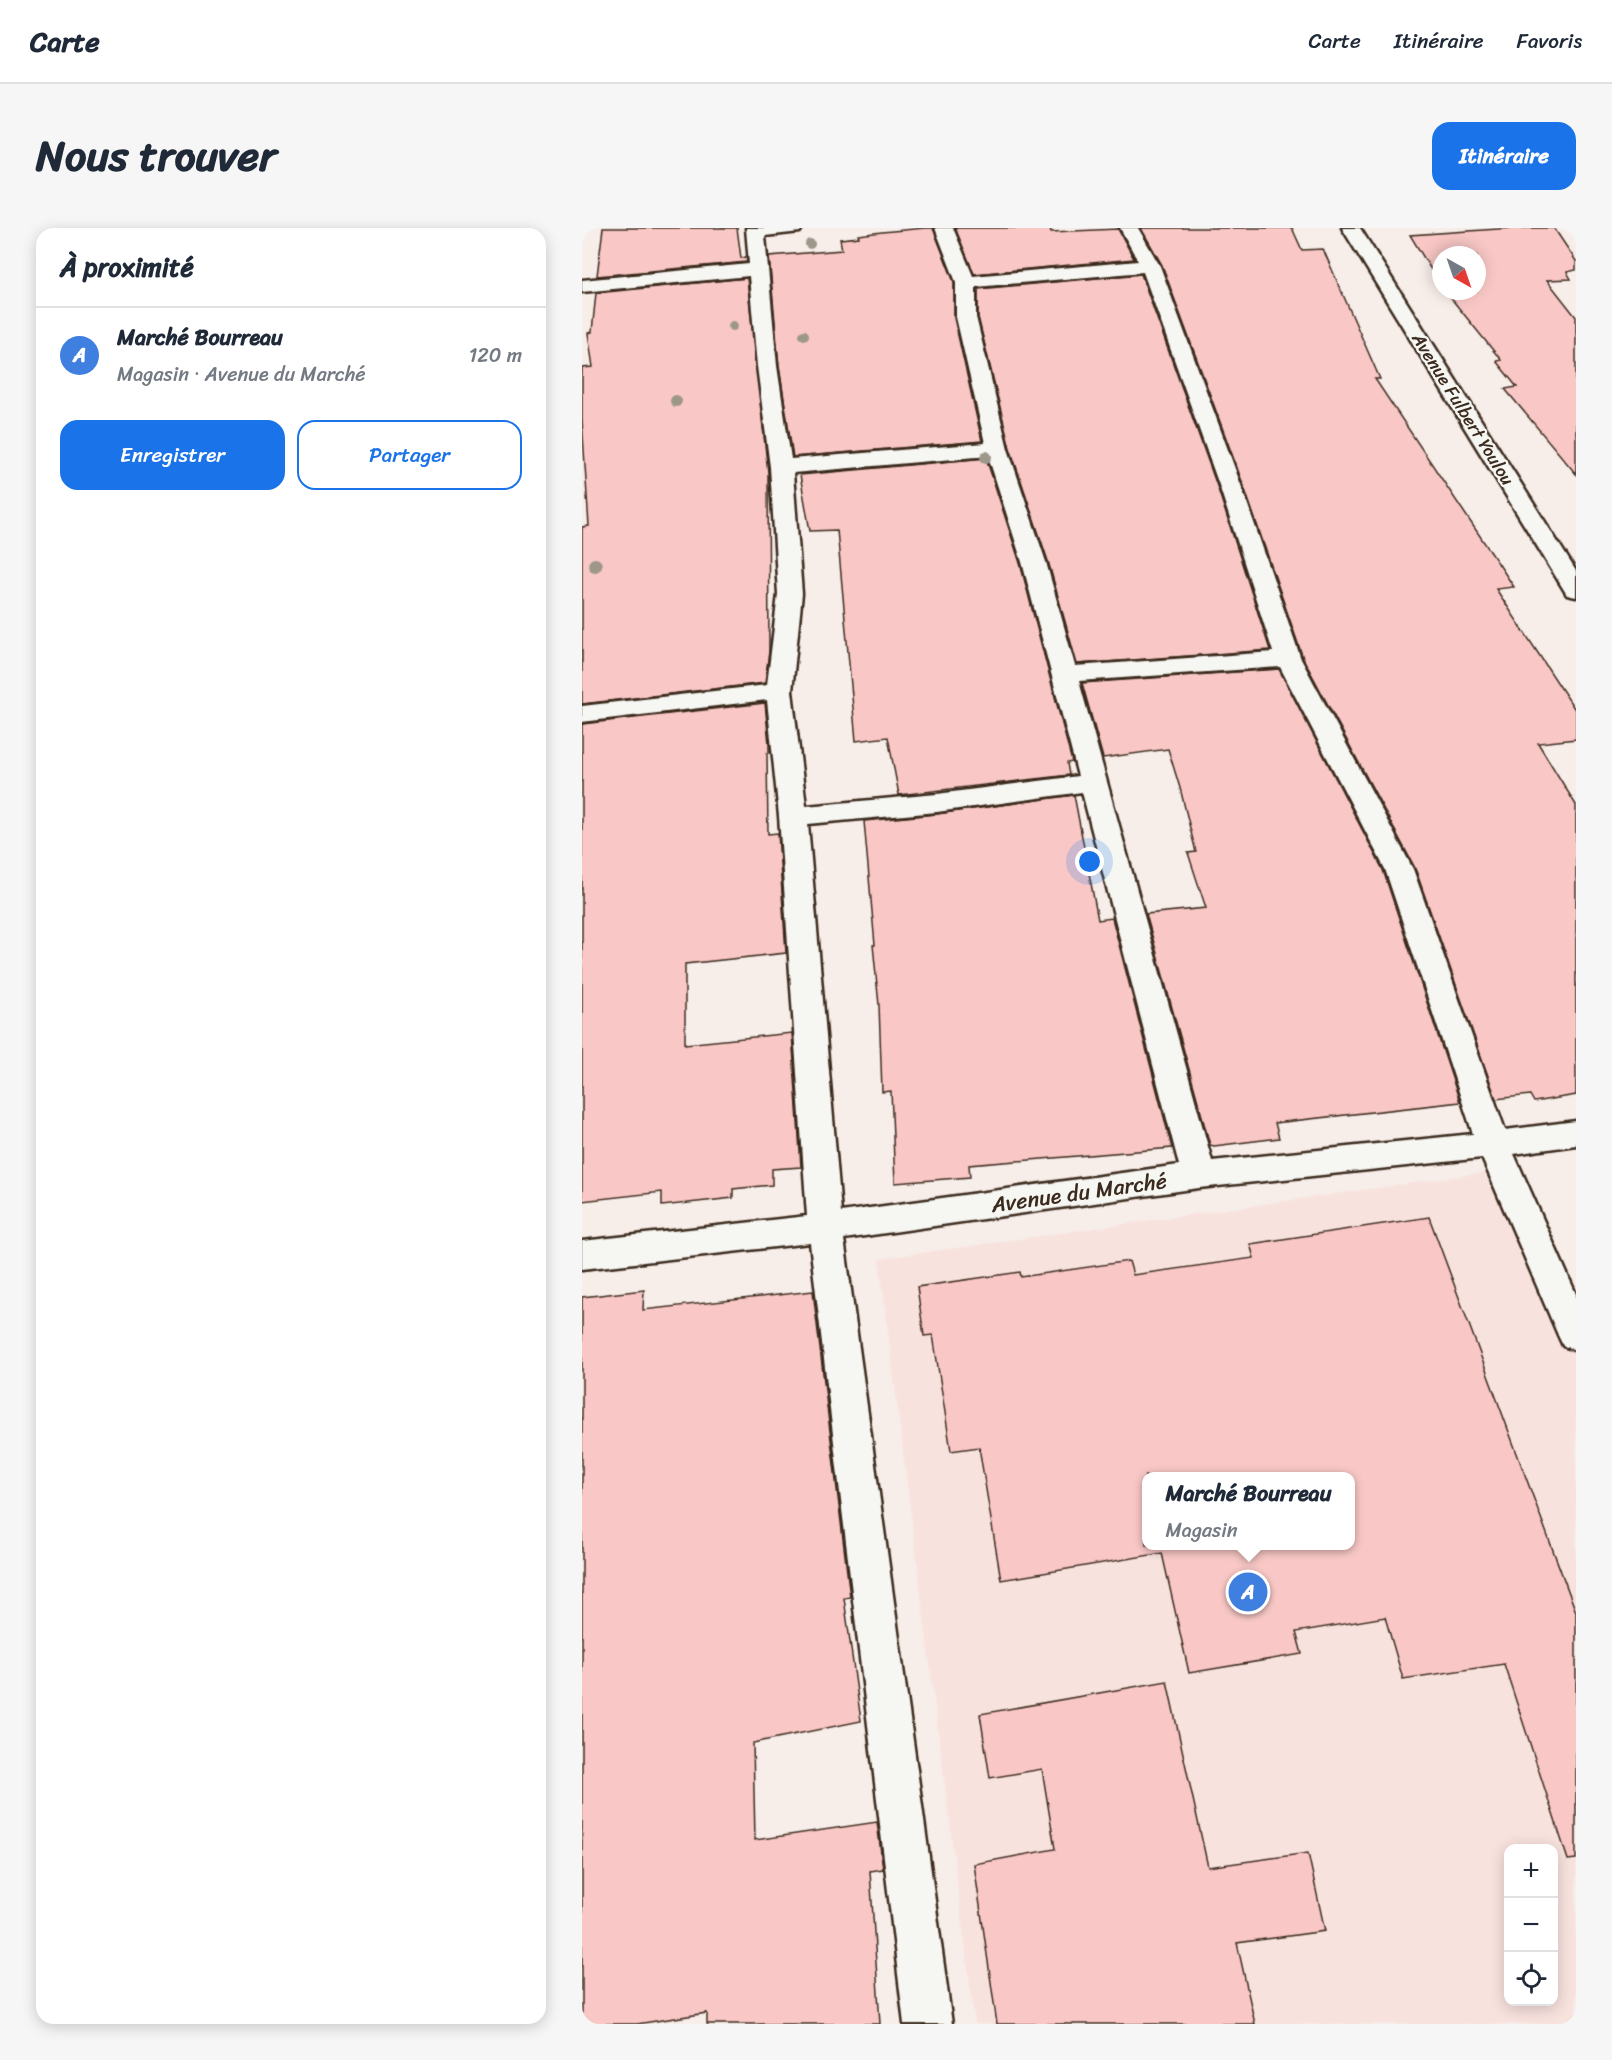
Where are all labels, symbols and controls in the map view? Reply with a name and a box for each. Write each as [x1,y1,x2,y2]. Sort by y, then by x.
text: Carte [30,17,100,66]
text: Carte [1309,22,1361,60]
text: Itinéraire [1394,22,1484,60]
text: Favoris [1517,22,1582,60]
text: Nous trouver [36,119,276,193]
button: Itinéraire [1432,122,1576,190]
text: À proximité [60,244,194,290]
north arrow [1432,246,1486,300]
text: Marché Bourreau [117,318,283,357]
street label: Avenue Fulbert Youlou [1402,325,1523,492]
text: A [73,338,86,373]
text: 120 m [469,338,522,373]
text: Magasin · Avenue du Marché [117,357,366,392]
button: Enregistrer [60,420,285,490]
button: Partager [297,420,522,490]
your location [1075,847,1104,876]
street label: Avenue du Marché [988,1161,1169,1224]
popup [1142,1472,1355,1550]
text: Marché Bourreau [1166,1474,1331,1513]
text: Magasin [1166,1513,1238,1548]
pin: A [1228,1570,1268,1614]
map controls [1504,1844,1558,2006]
button: + [1504,1844,1558,1898]
button: − [1504,1898,1558,1952]
button: locate [1504,1952,1558,2006]

